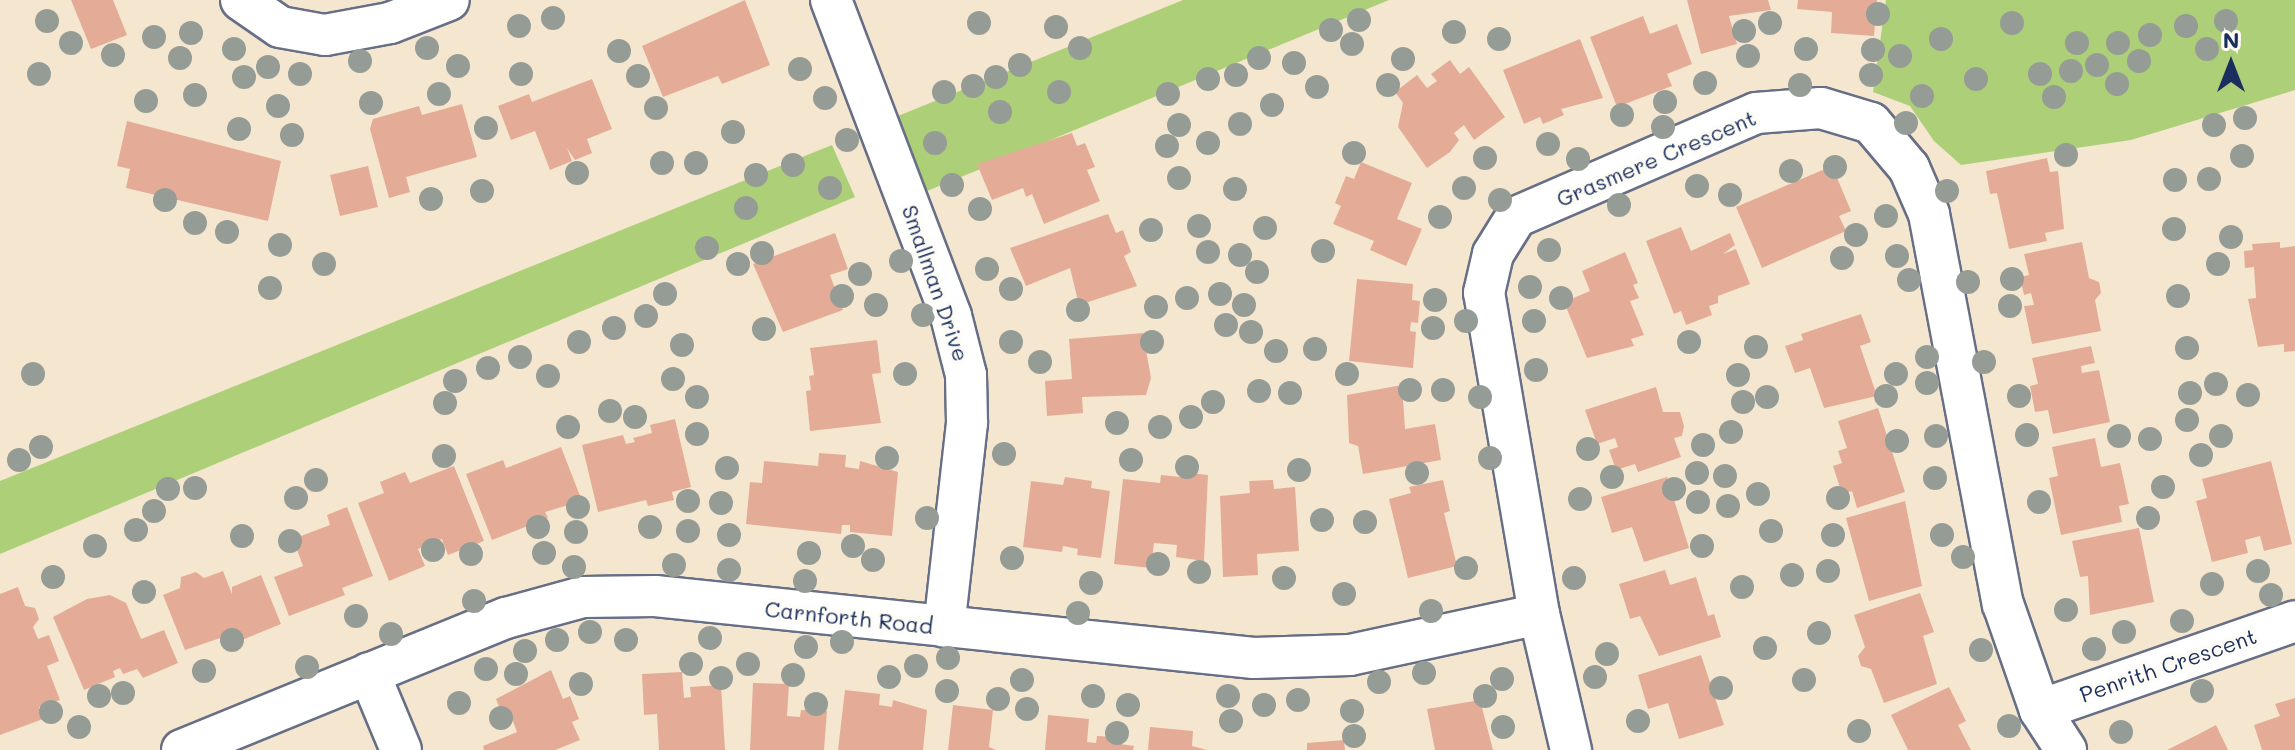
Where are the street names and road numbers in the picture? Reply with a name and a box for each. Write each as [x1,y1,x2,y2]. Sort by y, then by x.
street label: Grasmere Crescent [1552,104,1760,212]
street label: Smallman Drive [897,202,975,364]
street label: Carnforth Road [763,595,935,639]
street label: Penrith Crescent [2076,622,2260,708]

